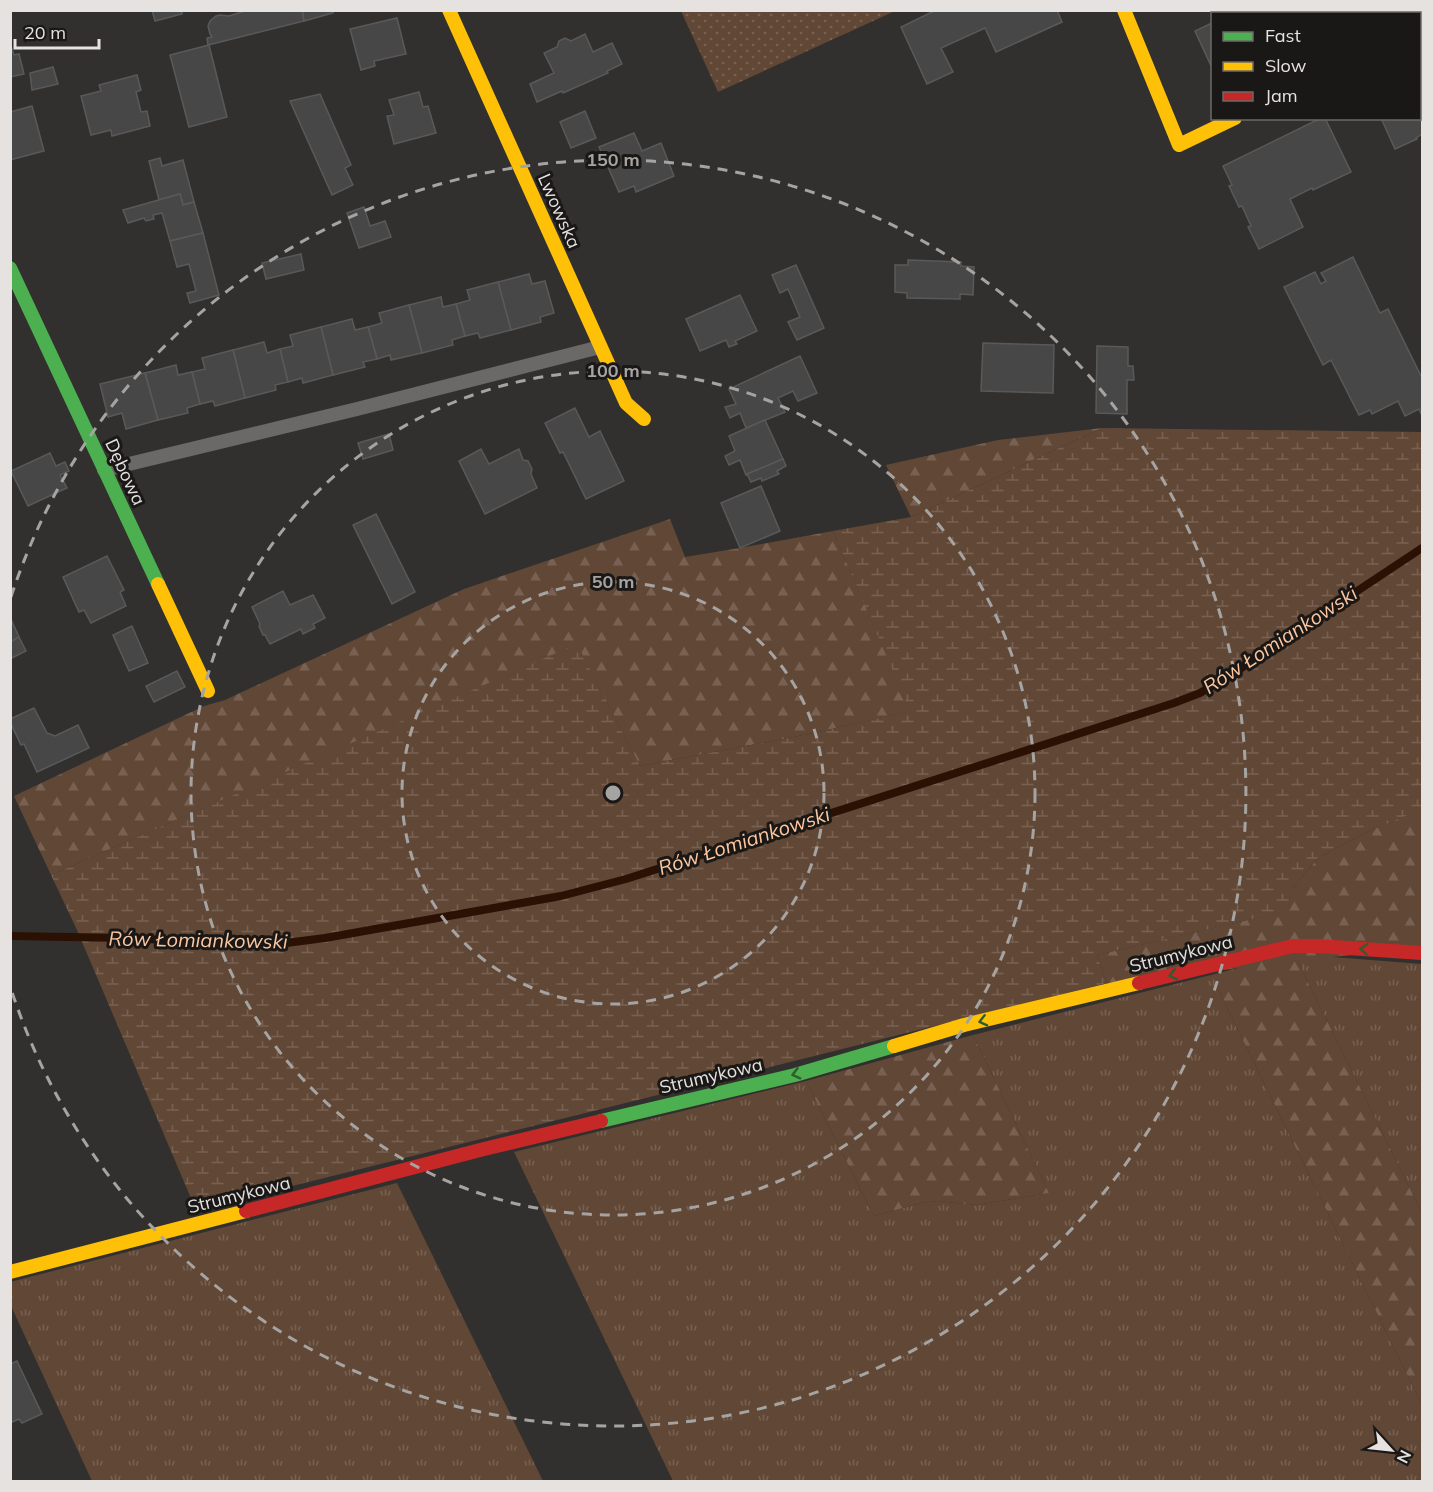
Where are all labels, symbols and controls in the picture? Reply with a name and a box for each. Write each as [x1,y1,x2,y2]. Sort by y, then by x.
scale bar [15,12,99,50]
legend [1211,12,1421,120]
text: 20 m [24,21,66,44]
text: Fast [1265,24,1301,47]
text: Slow [1265,54,1307,77]
text: Jam [1265,84,1298,107]
text: 150 m [586,148,640,171]
street label: Lwowska [533,170,586,252]
text: 100 m [586,359,640,382]
street label: Dębowa [100,435,151,509]
text: 50 m [592,570,634,593]
water label: Rów Łomiankowski [1198,580,1362,699]
centre of rings [603,783,623,803]
water label: Rów Łomiankowski [655,801,833,880]
water label: Rów Łomiankowski [108,925,288,954]
street label: Strumykowa [1127,930,1235,977]
one-way arrow [1360,943,1369,956]
one-way arrow [1168,967,1178,980]
one-way arrow [978,1013,988,1026]
street label: Strumykowa [657,1052,765,1099]
one-way arrow [791,1067,801,1080]
street label: Strumykowa [185,1171,293,1218]
north arrow [1361,1420,1421,1480]
text: N [1393,1447,1416,1467]

